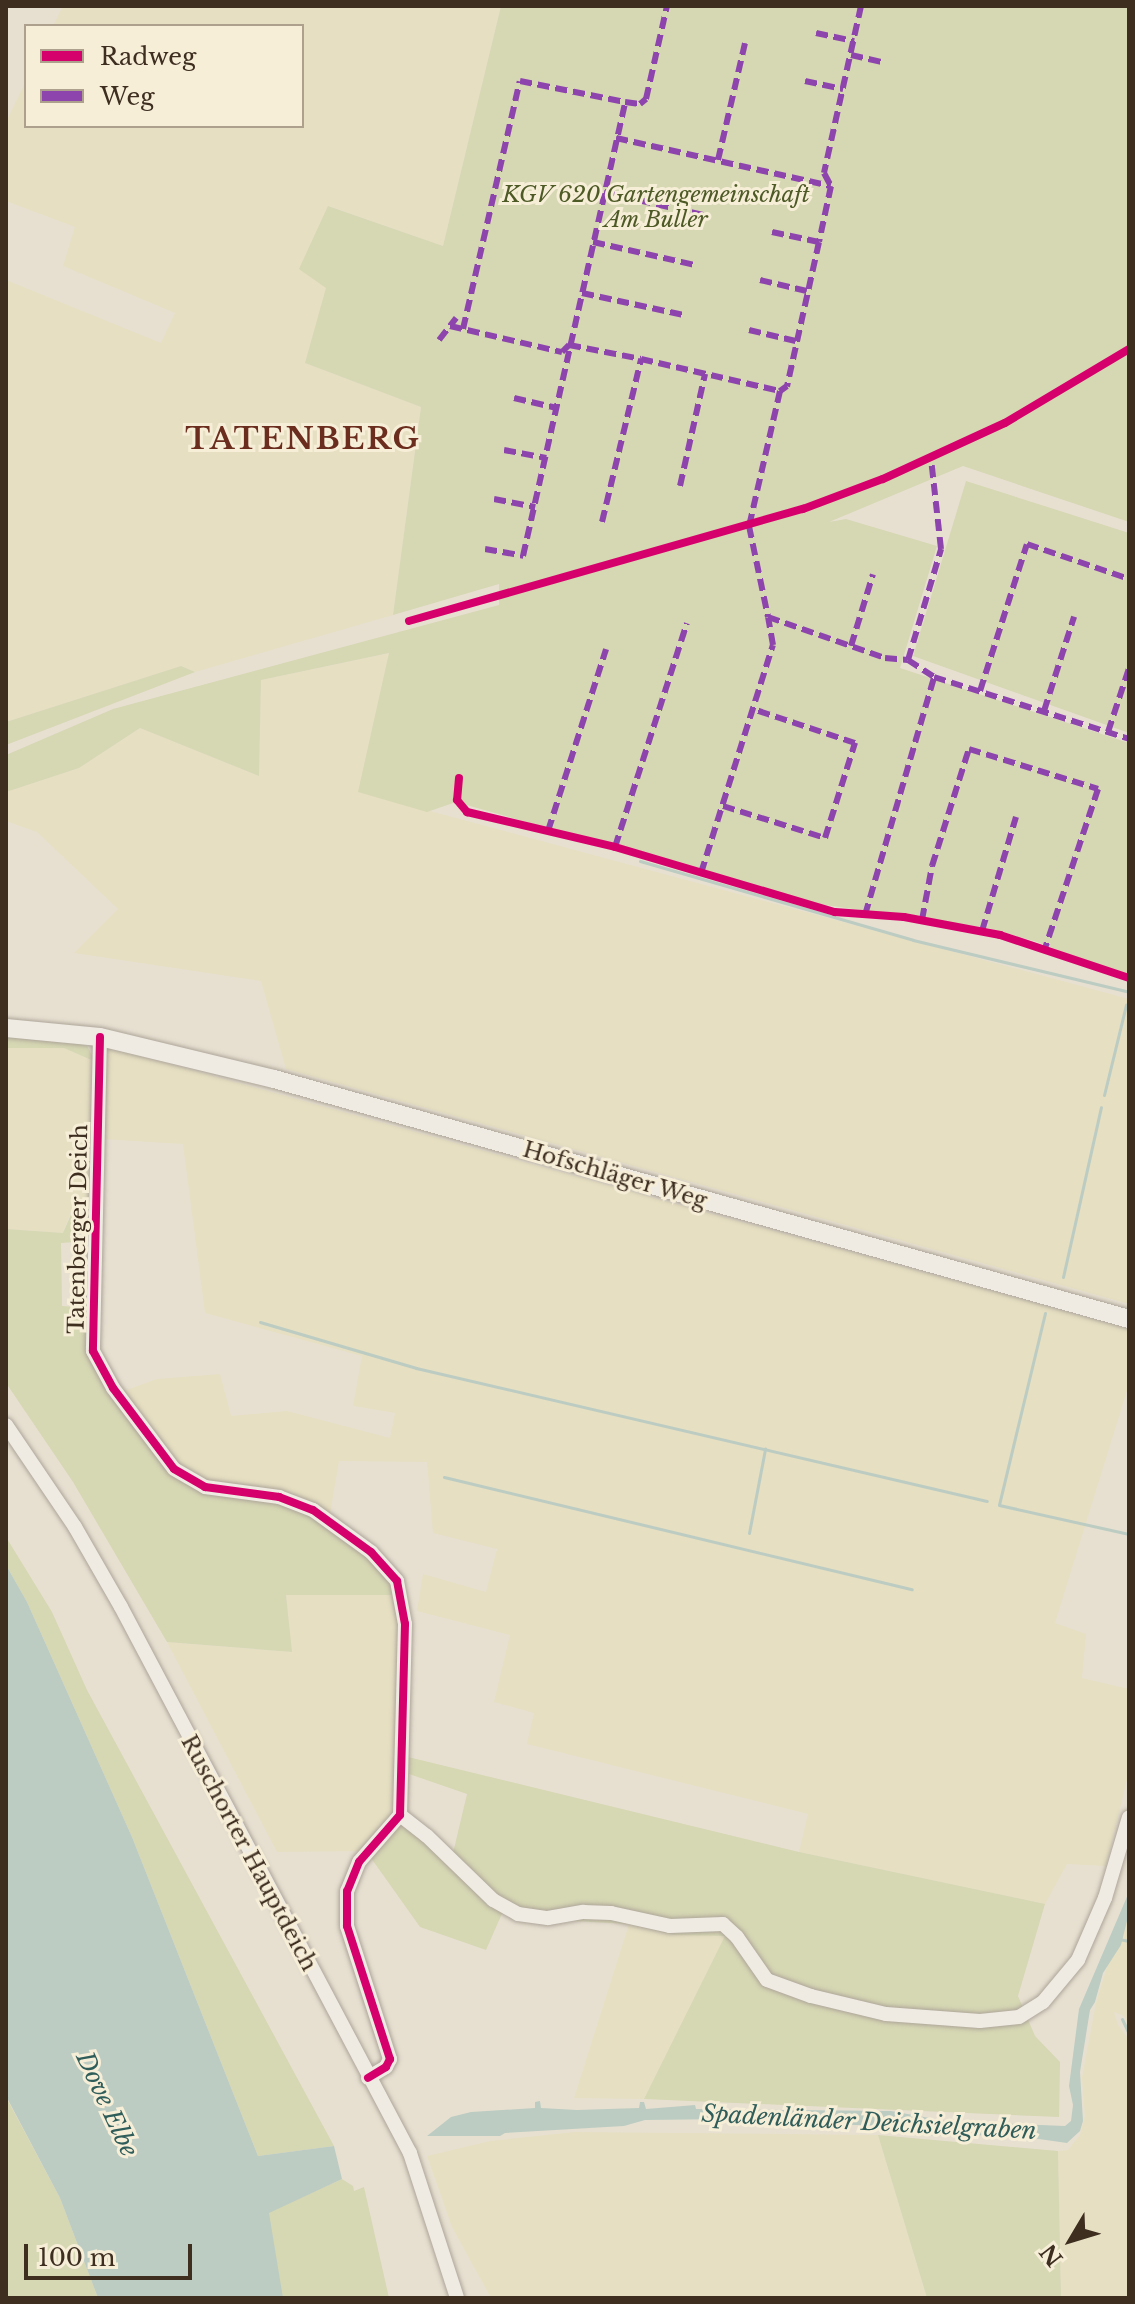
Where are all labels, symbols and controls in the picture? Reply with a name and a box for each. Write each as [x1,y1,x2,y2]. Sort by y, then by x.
legend [24,24,304,128]
text: Radweg [100,42,196,71]
text: Weg [100,82,155,111]
park label: KGV 620 Gartengemeinschaft Am Buller [502,181,810,232]
district label: TATENBERG [185,421,421,457]
street label: Tatenberger Deich [63,1124,93,1334]
street label: Hofschläger Weg [519,1136,711,1214]
street label: Ruschorter Hauptdeich [175,1730,323,1976]
water label: Dove Elbe [70,2047,144,2161]
water label: Spadenländer Deichsielgraben [700,2099,1038,2145]
north arrow [1031,2200,1111,2280]
scale bar [28,2228,196,2278]
text: N [1035,2239,1069,2272]
text: 100 m [38,2243,116,2272]

